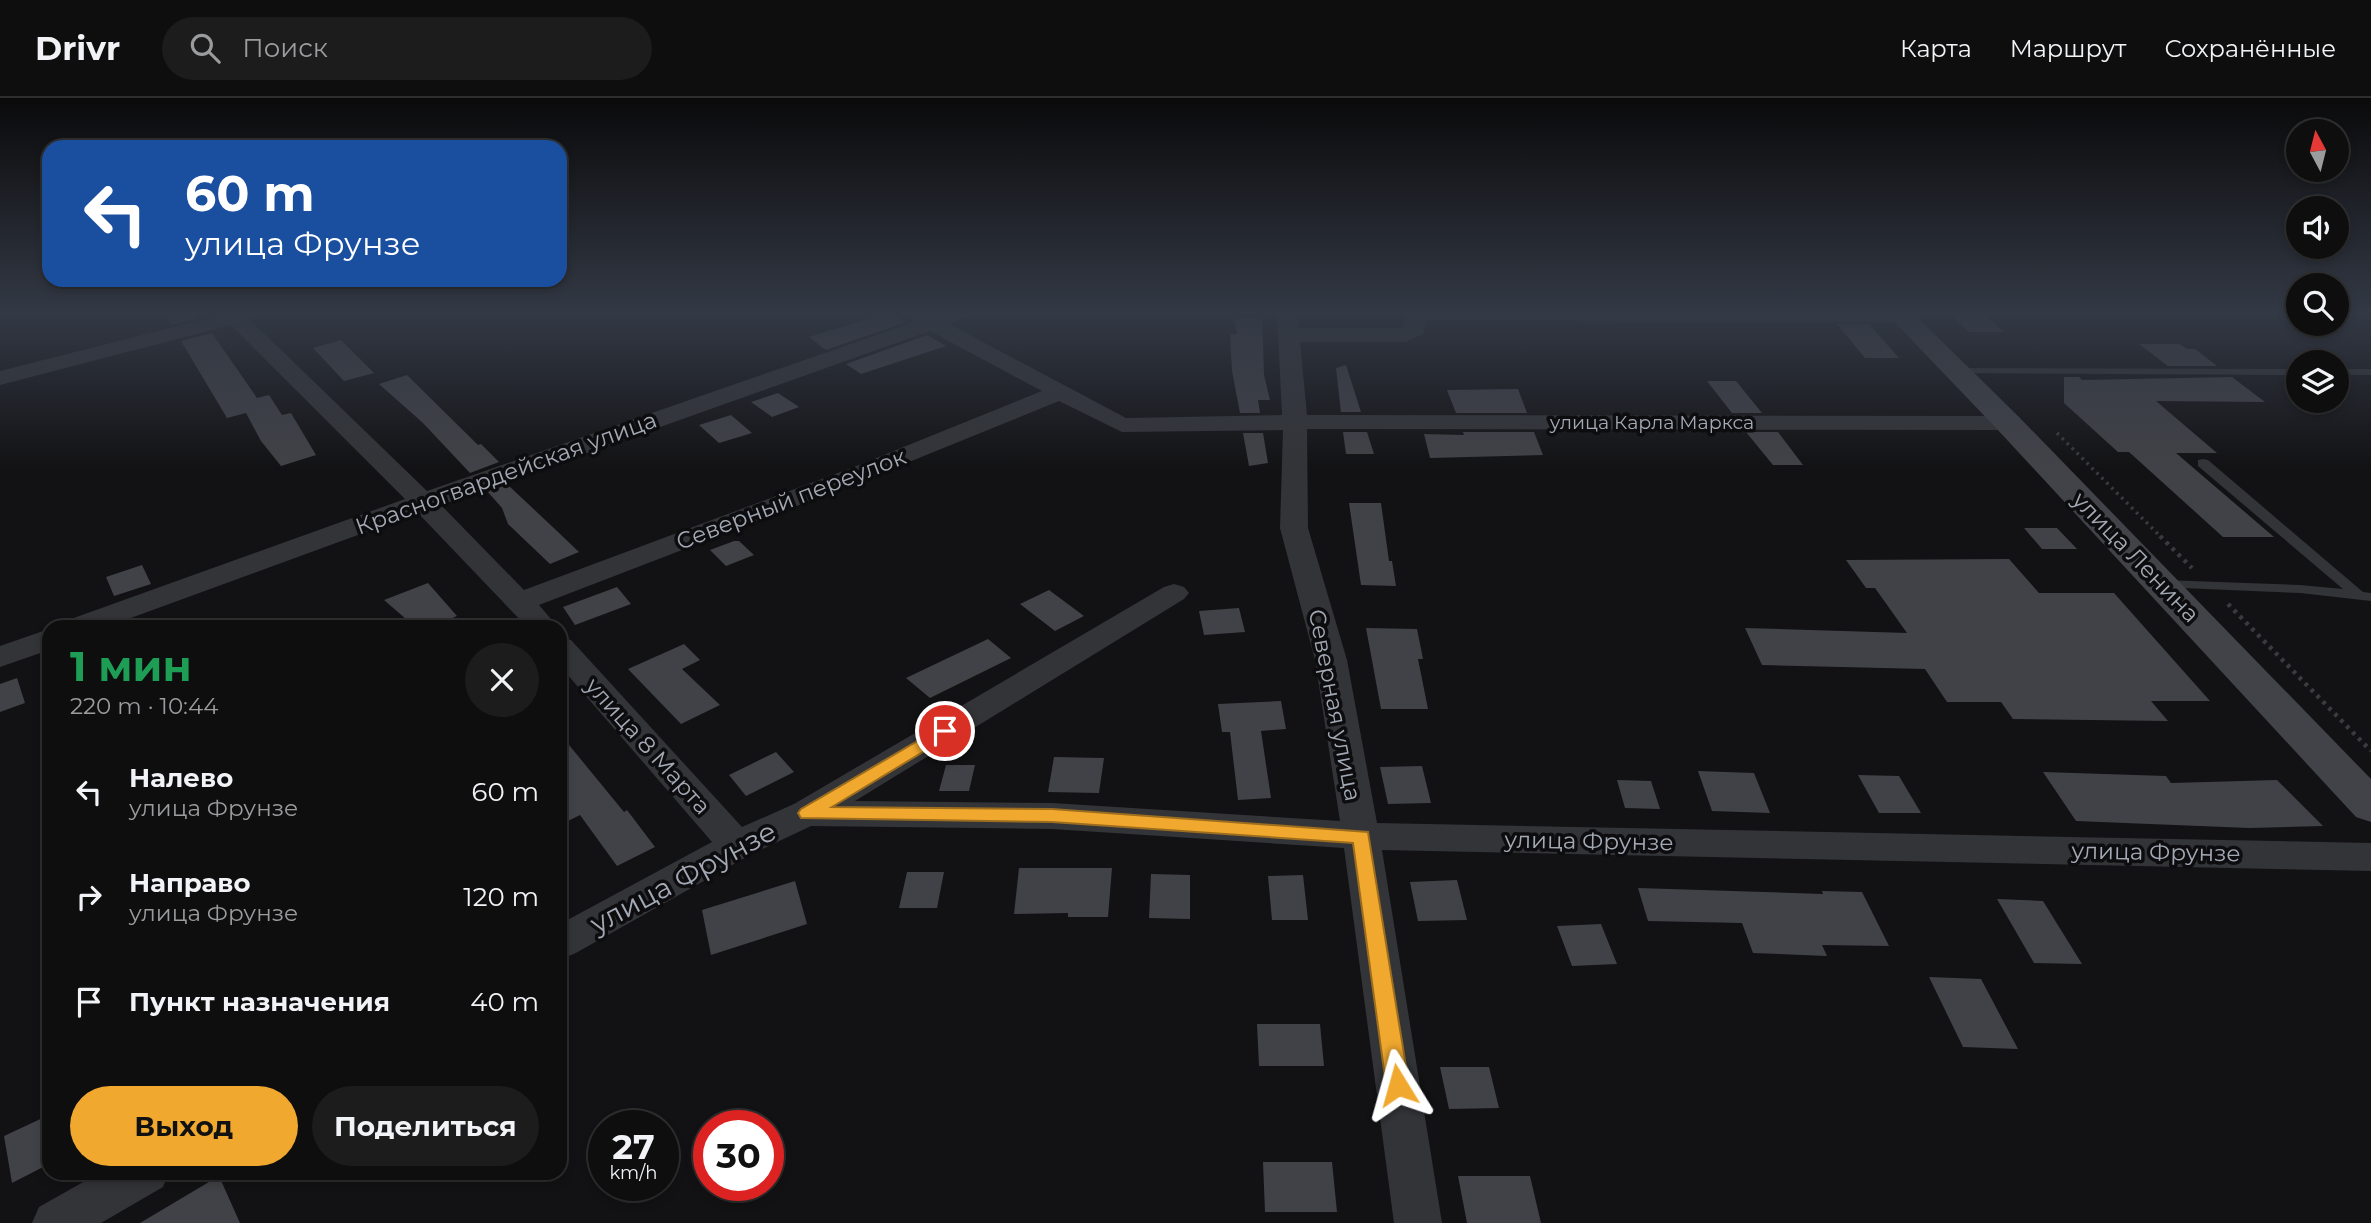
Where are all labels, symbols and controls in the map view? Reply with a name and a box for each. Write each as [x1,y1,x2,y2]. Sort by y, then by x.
search box [162,17,652,80]
text: Drivr [35,28,120,68]
icon: search [186,29,224,67]
text: Поиск [242,32,328,64]
text: Карта [1900,34,1972,63]
text: Маршрут [2010,34,2126,63]
text: Сохранённые [2164,34,2336,63]
north arrow [2286,119,2348,182]
map controls [2286,119,2349,413]
text: 60 m [185,164,315,223]
icon: left [70,168,161,259]
button: sound [2286,196,2349,259]
text: улица Фрунзе [185,224,420,263]
button: search [2286,273,2349,336]
button: layers [2286,350,2349,413]
street label: Красногвардейская улица [352,405,660,541]
street label: улица Карла Маркса [1549,411,1754,434]
street label: Северный переулок [672,442,910,556]
street label: улица Ленина [2066,485,2205,628]
street label: Северная улица [1303,607,1367,803]
text: 1 мин [70,640,192,692]
button: close [465,643,539,717]
street label: улица 8 Марта [579,671,717,820]
text: 220 m · 10:44 [70,692,218,720]
pin [915,701,975,761]
icon: arrive [926,712,964,750]
text: Налево [129,762,233,794]
icon: left [70,773,108,811]
text: 60 m [472,776,539,808]
text: улица Фрунзе [129,794,298,822]
street label: улица Фрунзе [583,814,782,941]
street label: улица Фрунзе [1503,826,1674,856]
street label: улица Фрунзе [2070,837,2241,867]
text: Направо [129,867,250,899]
icon: right [70,878,108,916]
text: 120 m [463,881,539,913]
text: улица Фрунзе [129,899,298,927]
icon: arrive [70,983,108,1021]
text: Пункт назначения [129,986,390,1018]
text: 40 m [470,986,539,1018]
position arrow [1361,1048,1435,1122]
button: Выход [70,1086,298,1166]
button: Поделиться [312,1086,539,1166]
speed limit sign: 30 [693,1110,784,1201]
text: 27 [612,1125,655,1168]
text: km/h [609,1162,658,1184]

